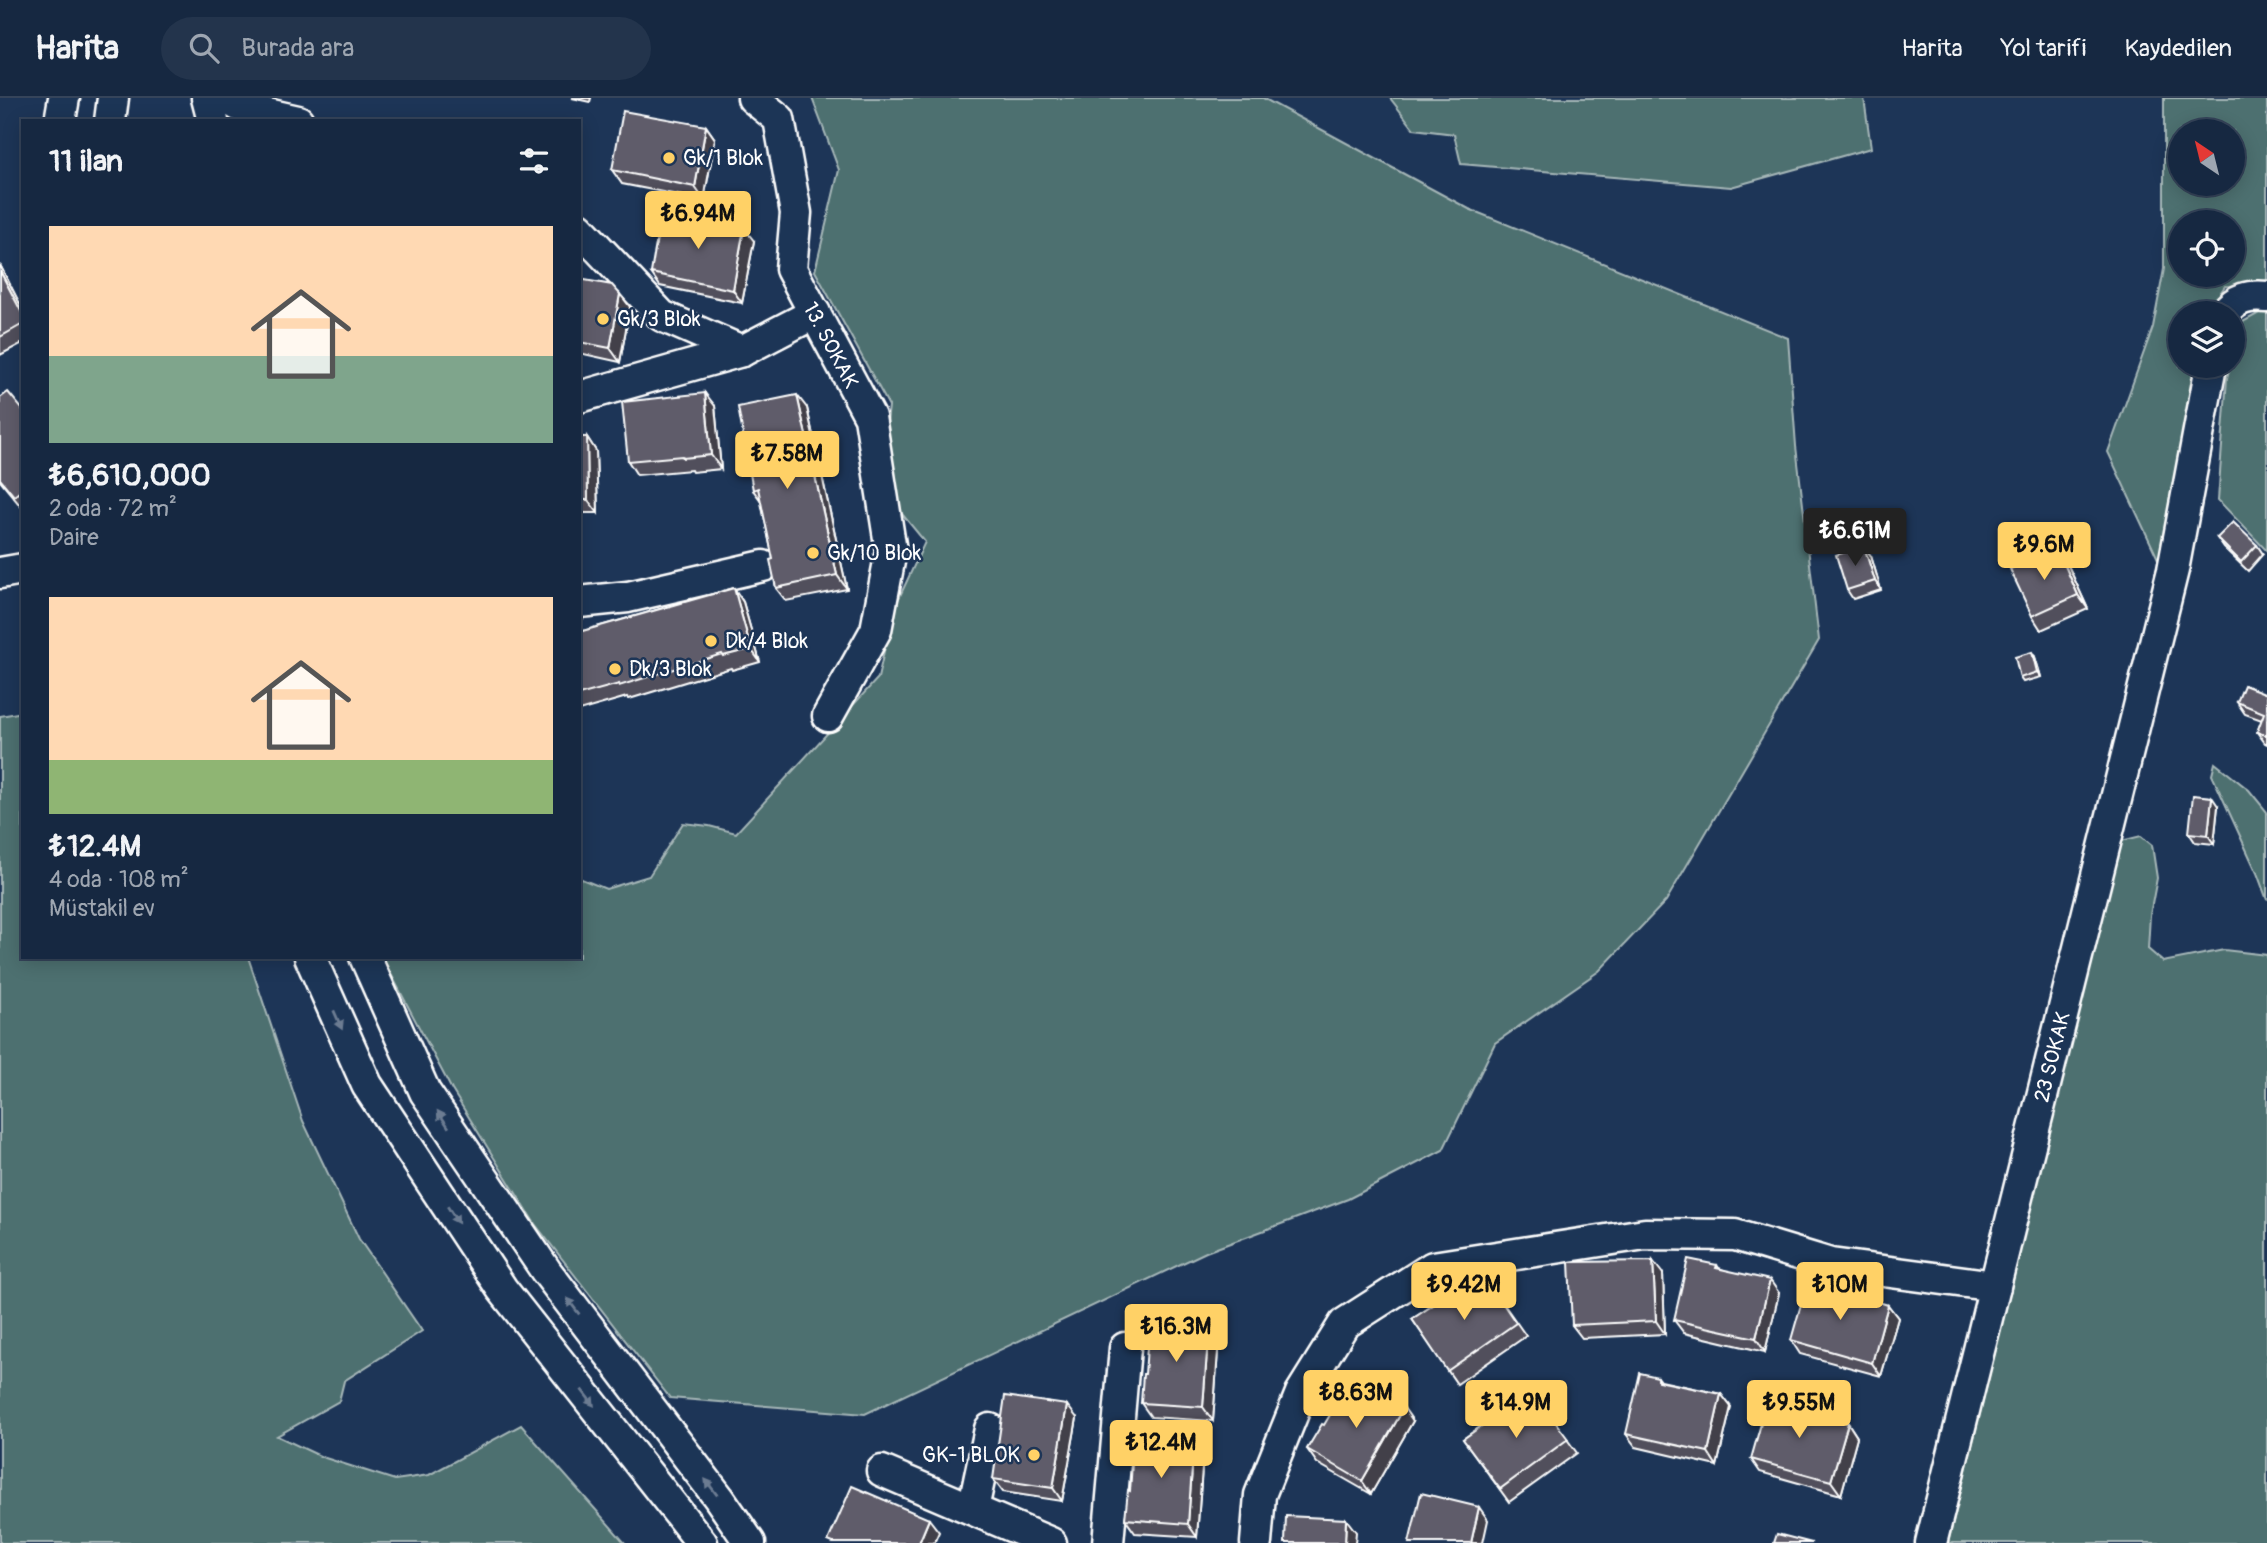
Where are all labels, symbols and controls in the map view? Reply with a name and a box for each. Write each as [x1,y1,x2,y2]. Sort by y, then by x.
search box [161,17,651,80]
text: Harita [35,28,119,69]
icon: search [185,29,223,67]
text: Burada ara [241,32,354,64]
text: Harita [1901,34,1963,63]
text: Yol tarifi [2001,34,2086,63]
text: Kaydedilen [2124,34,2232,63]
north arrow [2168,119,2245,196]
map controls [2168,119,2245,378]
icon: filters [515,142,553,180]
text: 11 ilan [49,143,123,180]
place label: Gk/1 Blok [683,145,763,172]
marker: Gk/1 Blok [661,150,677,166]
pin: ₺6.94M [641,192,755,251]
text: ₺6.94M [661,199,735,228]
button: locate [2168,210,2245,287]
icon: home [238,271,364,397]
street label: 13. SOKAK [797,298,865,393]
button: layers [2168,301,2245,378]
place label: Gk/3 Blok [617,306,701,333]
marker: Gk/3 Blok [595,311,611,327]
pin: ₺7.58M [730,432,844,491]
text: ₺7.58M [751,439,823,468]
text: ₺6,610,000 [49,457,211,494]
text: 2 oda · 72 m² [49,494,177,523]
pin: ₺6.61M [1798,508,1912,568]
text: ₺6.61M [1819,516,1891,545]
pin: ₺9.6M [1995,522,2093,582]
text: Daire [49,523,98,552]
text: ₺9.6M [2014,530,2074,559]
place label: Gk/10 Blok [827,540,921,567]
marker: Gk/10 Blok [805,545,821,561]
place label: Dk/4 Blok [725,628,808,655]
marker: Dk/4 Blok [703,633,719,649]
icon: home [238,642,364,768]
place label: Dk/3 Blok [629,656,712,683]
marker: Dk/3 Blok [607,661,623,677]
text: ₺12.4M [49,828,141,865]
text: 4 oda · 108 m² [49,865,189,894]
text: Müstakil ev [49,894,155,923]
one-way arrow [333,1009,344,1030]
street label: 23 SOKAK [2028,1009,2077,1105]
one-way arrow [437,1110,450,1129]
one-way arrow [447,1205,460,1225]
pin: ₺9.42M [1407,1262,1521,1322]
pin: ₺10M [1799,1262,1881,1322]
text: ₺9.42M [1427,1270,1501,1299]
text: ₺10M [1812,1270,1868,1299]
one-way arrow [566,1297,580,1315]
pin: ₺16.3M [1119,1304,1233,1364]
text: ₺16.3M [1141,1312,1211,1341]
pin: ₺8.63M [1299,1370,1413,1430]
text: ₺8.63M [1319,1378,1393,1407]
pin: ₺14.9M [1459,1380,1573,1440]
pin: ₺9.55M [1742,1380,1856,1440]
text: ₺14.9M [1481,1388,1551,1417]
text: ₺9.55M [1763,1388,1835,1417]
one-way arrow [581,1389,595,1407]
pin: ₺12.4M [1104,1420,1218,1480]
text: ₺12.4M [1126,1428,1196,1457]
place label: GK-1 BLOK [922,1442,1020,1469]
marker: GK-1 BLOK [1026,1447,1042,1463]
one-way arrow [703,1479,718,1497]

